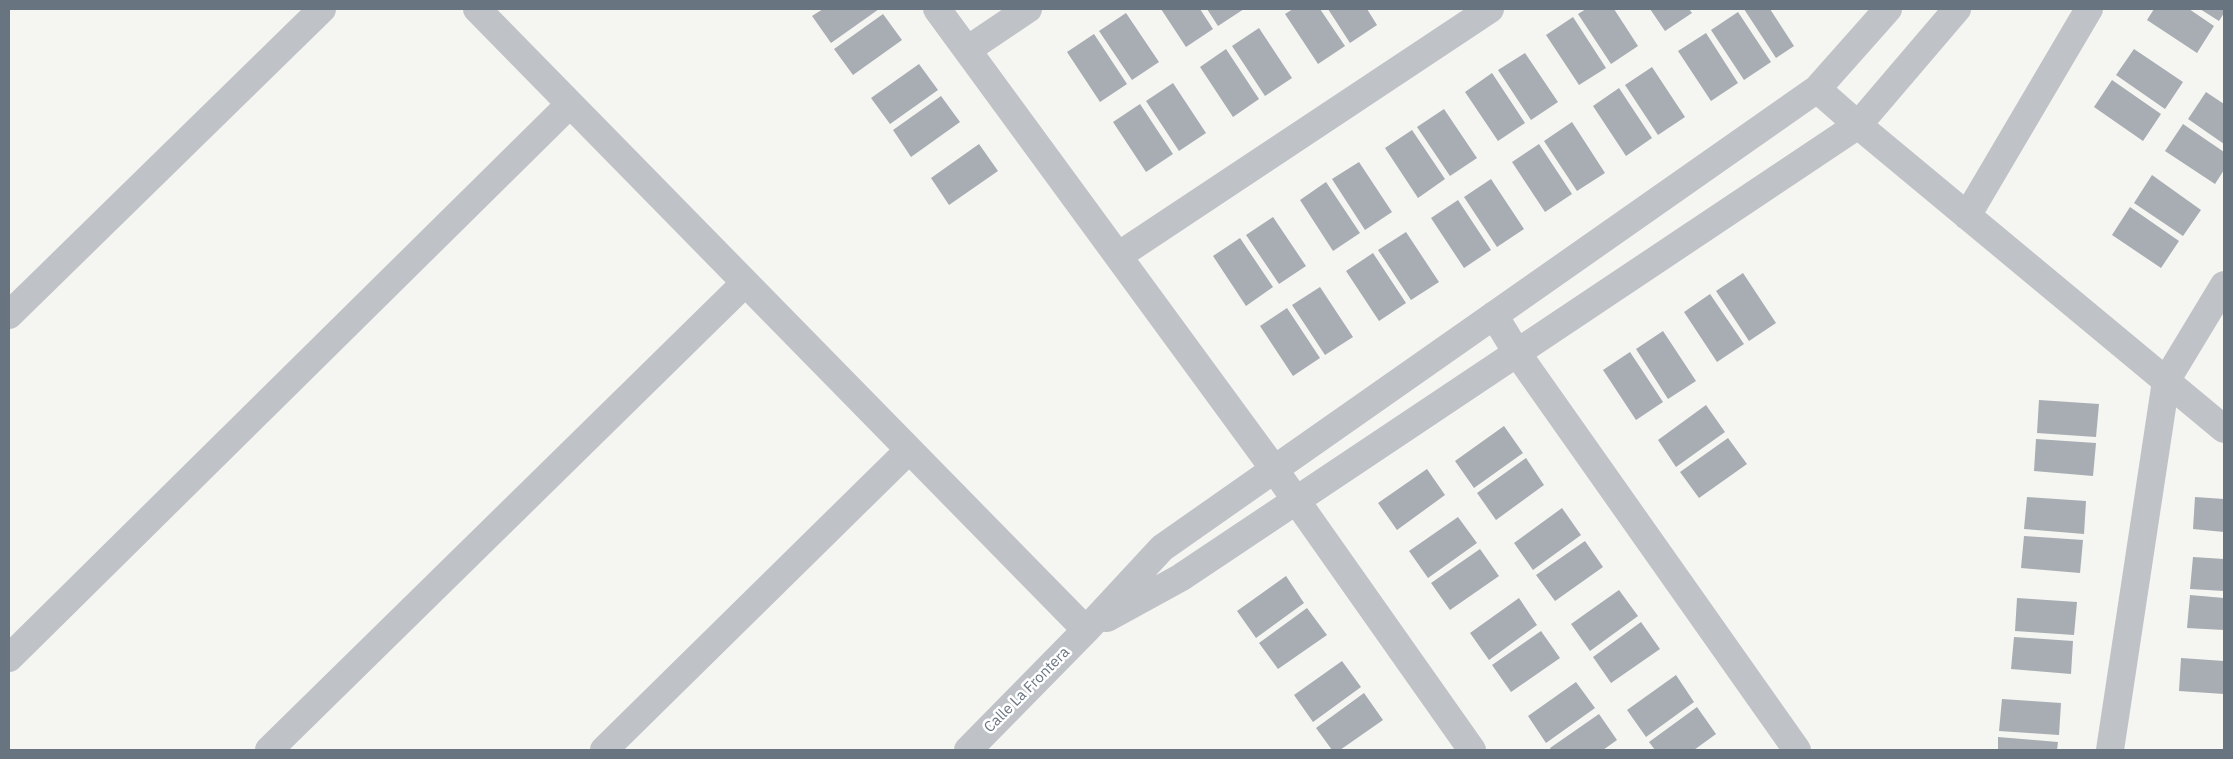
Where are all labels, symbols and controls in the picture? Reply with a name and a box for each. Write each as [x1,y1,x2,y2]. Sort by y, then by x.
street label: Calle La Frontera [980,643,1074,737]

